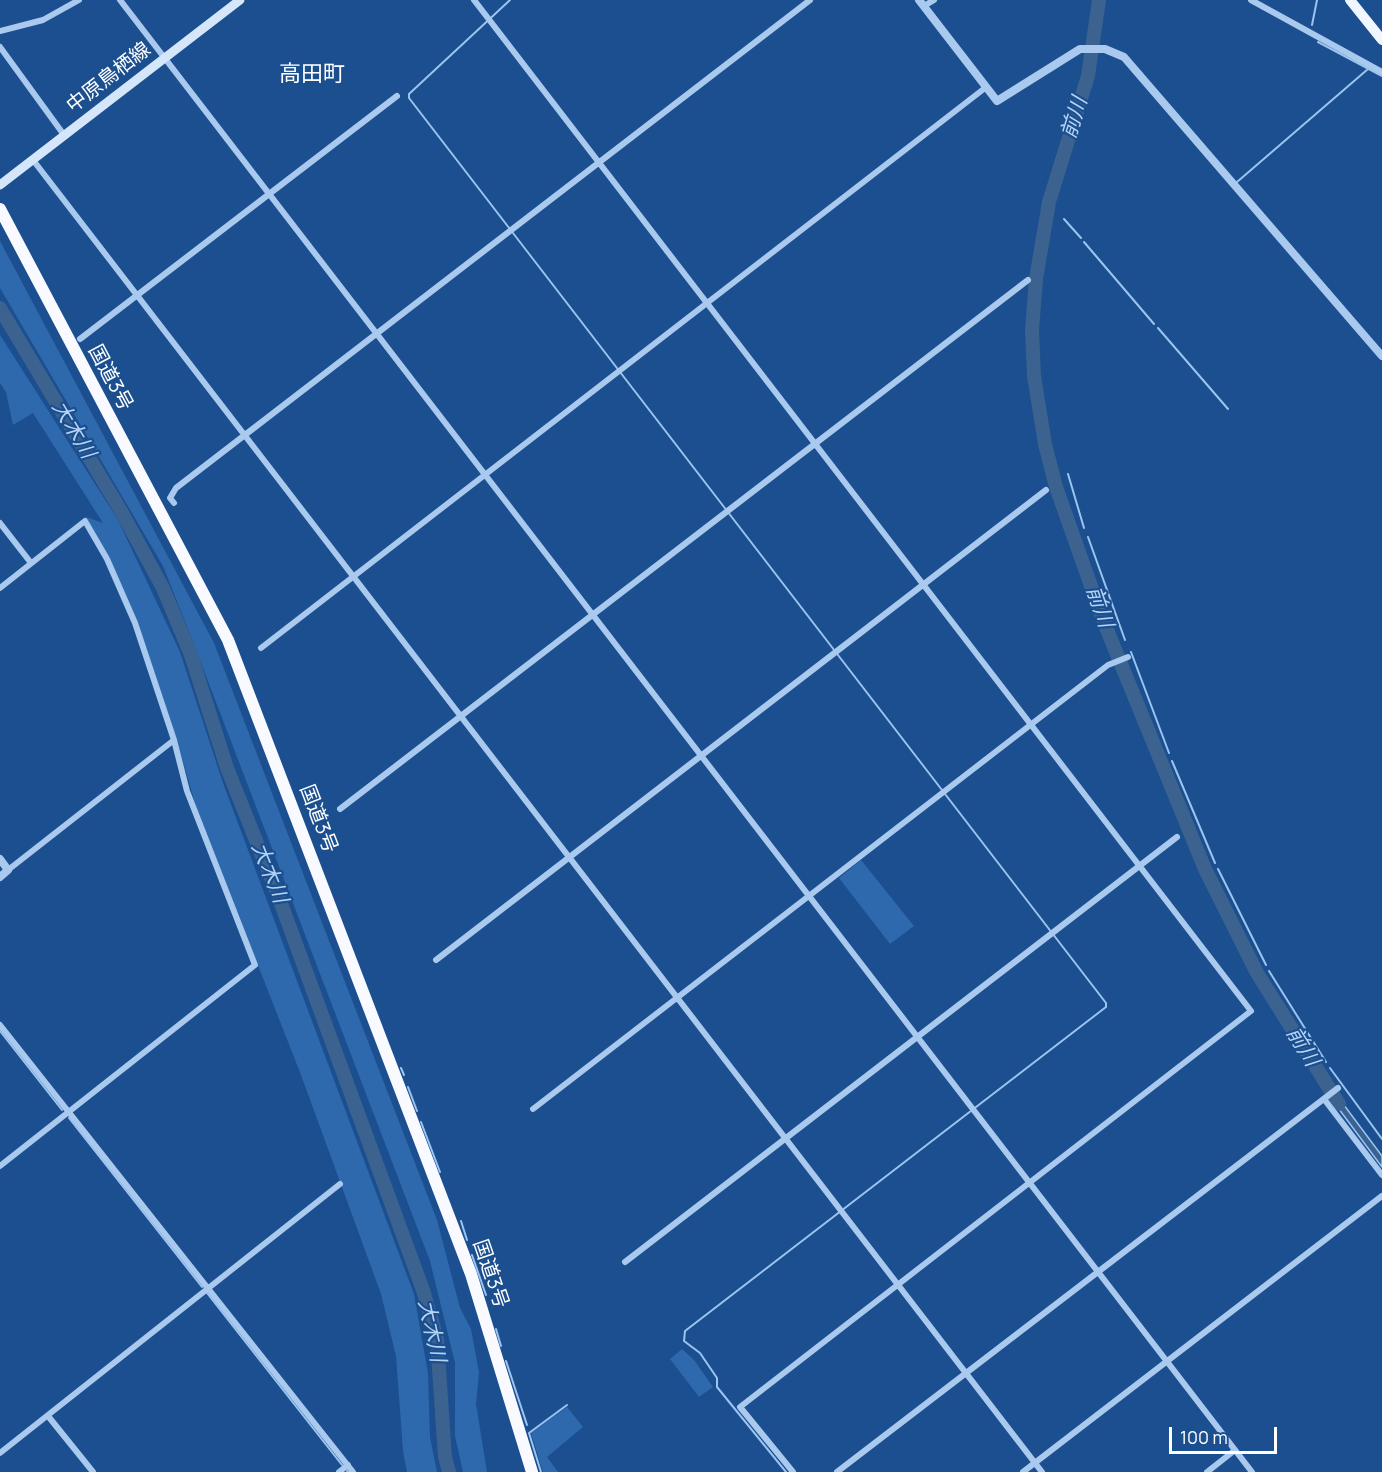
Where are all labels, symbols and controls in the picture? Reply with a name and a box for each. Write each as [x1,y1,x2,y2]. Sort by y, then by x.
street label: 中原鳥栖線 [62,38,156,118]
district label: 高田町 [279,62,345,88]
water label: 前川 [1057,94,1093,142]
street label: 国道3号 [83,341,137,415]
water label: 大木川 [46,397,100,463]
water label: 前川 [1080,583,1118,631]
street label: 国道3号 [294,782,342,856]
water label: 大木川 [246,839,292,907]
water label: 前川 [1280,1023,1324,1071]
street label: 国道3号 [467,1236,513,1312]
water label: 大木川 [412,1298,450,1364]
scale bar [1172,1415,1280,1453]
text: 100 m [1180,1425,1228,1449]

